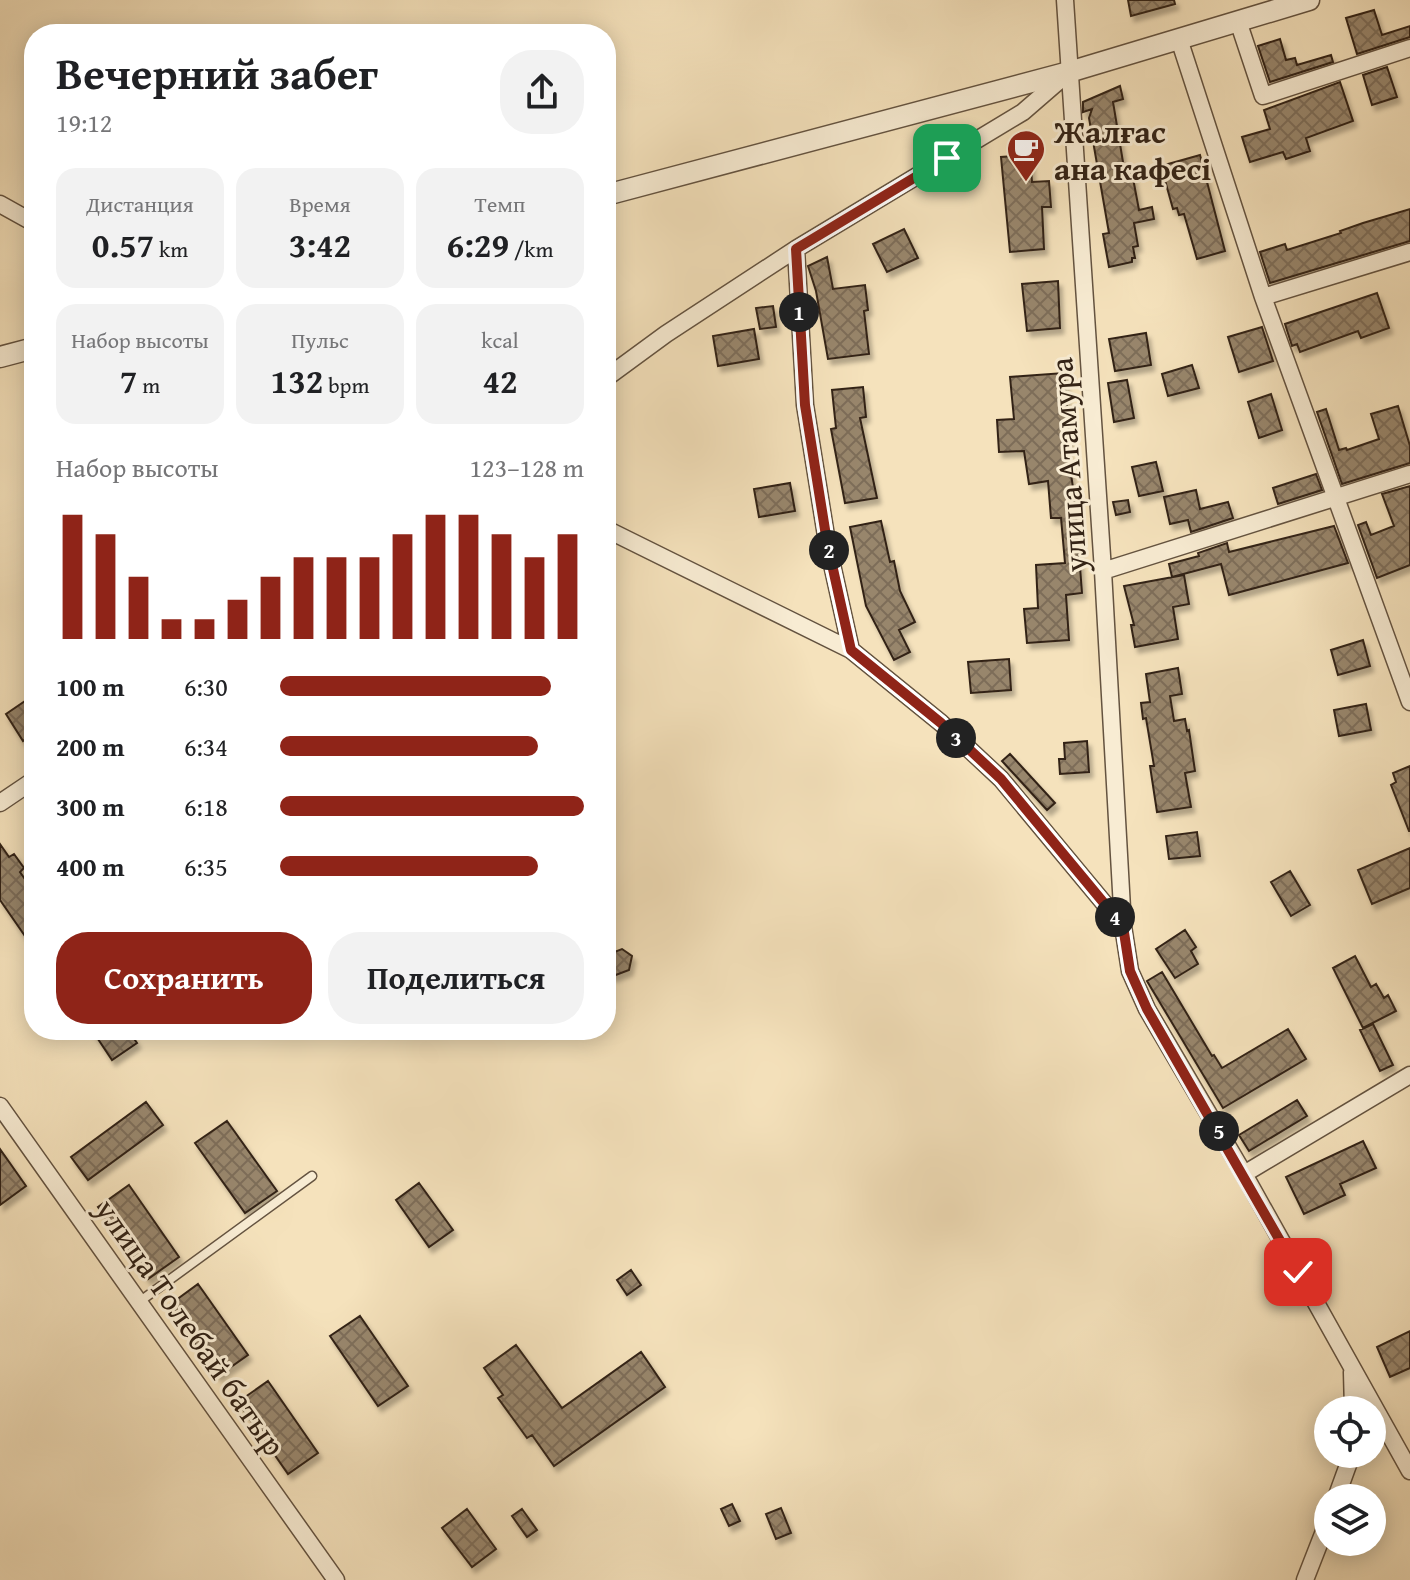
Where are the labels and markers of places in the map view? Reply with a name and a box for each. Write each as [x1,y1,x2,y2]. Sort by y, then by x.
place label: Жалғас ана кафесі [1053,108,1211,192]
pin [913,124,981,192]
cafe icon: Жалғас ана кафесі [1005,128,1047,183]
pin: 1 [779,292,819,332]
pin: 2 [809,530,849,570]
pin: 3 [936,718,976,758]
pin: 4 [1095,897,1135,937]
pin: 5 [1199,1111,1239,1151]
pin [1264,1238,1332,1306]

